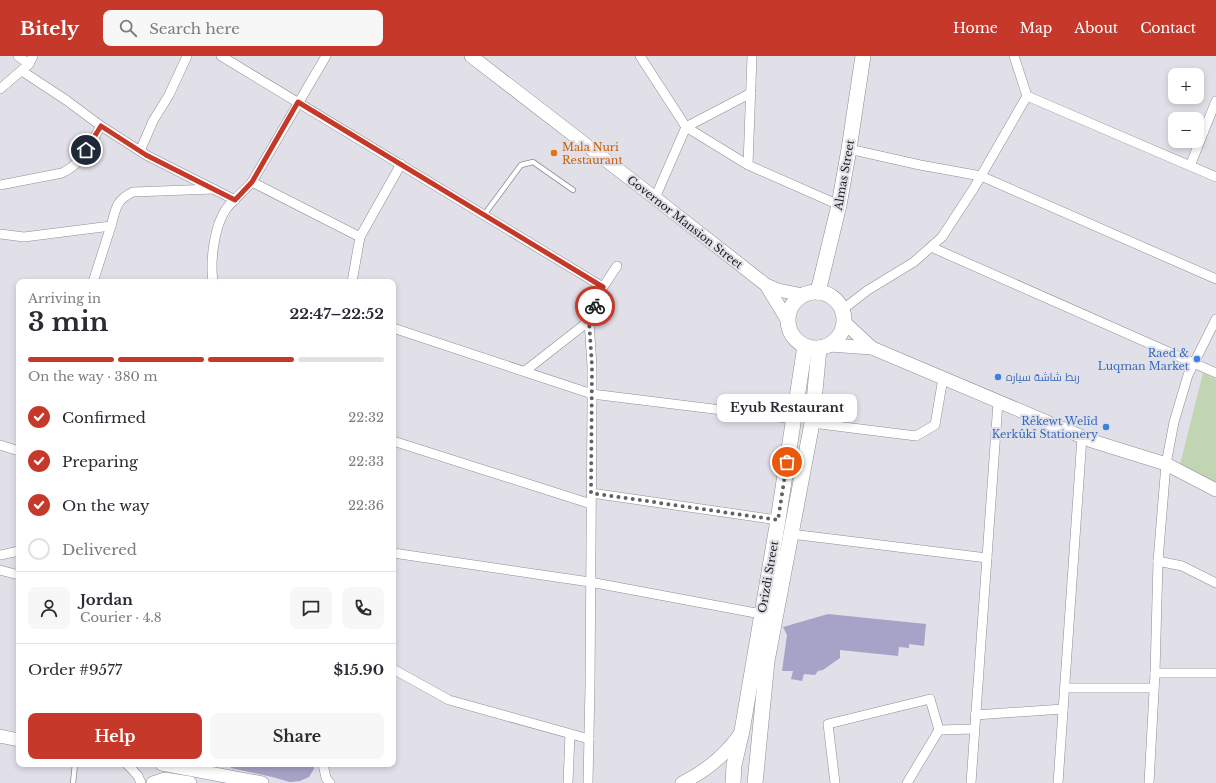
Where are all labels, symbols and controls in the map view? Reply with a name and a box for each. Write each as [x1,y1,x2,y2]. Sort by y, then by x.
search box [103,10,383,46]
text: Bitely [20,17,79,40]
icon: search [117,17,139,39]
text: Search here [149,19,240,38]
text: Home [953,19,998,37]
text: Map [1020,19,1052,37]
text: About [1074,19,1118,37]
text: Contact [1140,19,1196,37]
map controls [1168,68,1204,148]
button: + [1168,68,1204,104]
button: − [1168,112,1204,148]
pin [69,133,103,167]
street label: Almas Street [831,138,857,212]
icon: home [75,139,97,161]
place label: Mala Nuri Restaurant [562,140,623,167]
marker: Mala Nuri Restaurant [549,148,559,158]
street label: Governor Mansion Street [624,172,746,272]
courier [575,286,615,326]
text: Arriving in [28,290,101,307]
icon: bike [584,295,606,317]
text: 22:47–22:52 [289,304,384,323]
text: 3 min [28,306,109,338]
place label: Raed & Luqman Market [1098,346,1190,373]
marker: Raed & Luqman Market [1192,354,1202,364]
text: On the way · 380 m [28,368,157,385]
place label: ربط شاشة سياره [1006,370,1080,384]
marker: ربط شاشة سياره [993,372,1003,382]
callout: Eyub Restaurant [717,394,857,422]
text: Eyub Restaurant [730,399,844,416]
icon: check [28,406,50,428]
text: Confirmed [62,408,146,427]
text: 22:32 [348,409,384,426]
place label: Rêkewt Welîd Kerkûkî Stationery [992,414,1099,441]
marker: Rêkewt Welîd Kerkûkî Stationery [1101,422,1111,432]
pin [770,445,804,479]
icon: check [28,450,50,472]
icon: bag [776,451,798,473]
text: Preparing [62,452,138,471]
text: 22:33 [348,453,384,470]
icon: check [28,494,50,516]
text: On the way [62,496,150,515]
text: 22:36 [348,497,384,514]
street label: Orizdi Street [755,539,781,614]
text: Delivered [62,540,137,559]
button: person [28,587,70,629]
button: chat [290,587,332,629]
button: phone [342,587,384,629]
text: Jordan [80,590,133,609]
text: Courier · 4.8 [80,609,162,626]
text: Order #9577 [28,660,122,679]
text: $15.90 [334,660,384,679]
button: Help [28,713,202,759]
button: Share [210,713,384,759]

